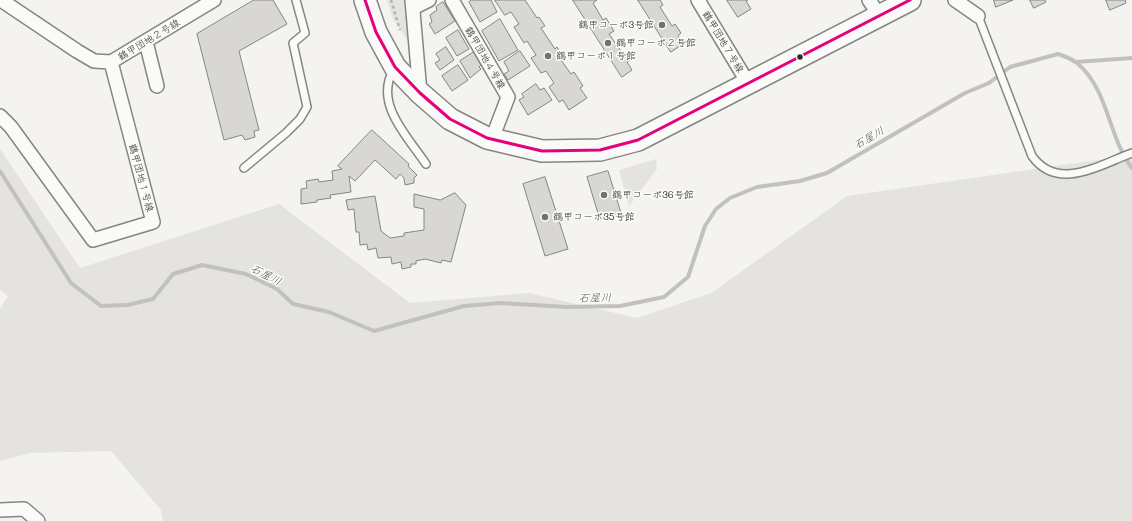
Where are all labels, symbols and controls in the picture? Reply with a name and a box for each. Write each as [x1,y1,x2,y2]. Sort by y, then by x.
street label: 鶴甲団地７号線 [700,9,746,75]
street label: 鶴甲団地２号線 [116,17,182,63]
place label: 鶴甲コーポ3号館 [578,19,654,31]
marker: 鶴甲コーポ3号館 [657,20,667,30]
street label: 鶴甲団地４号線 [462,25,508,91]
place label: 鶴甲コーポ２号館 [616,37,696,49]
marker: 鶴甲コーポ２号館 [603,38,613,48]
place label: 鶴甲コーポ１号館 [556,50,636,62]
marker: 鶴甲コーポ１号館 [543,51,553,61]
unlabelled marker [795,52,805,62]
water label: 石屋川 [851,124,887,152]
street label: 鶴甲団地１号線 [126,143,156,213]
place label: 鶴甲コーポ36号館 [612,189,694,201]
marker: 鶴甲コーポ36号館 [599,190,609,200]
place label: 鶴甲コーポ35号館 [553,211,635,223]
marker: 鶴甲コーポ35号館 [540,212,550,222]
water label: 石屋川 [248,262,284,288]
water label: 石屋川 [578,291,612,305]

